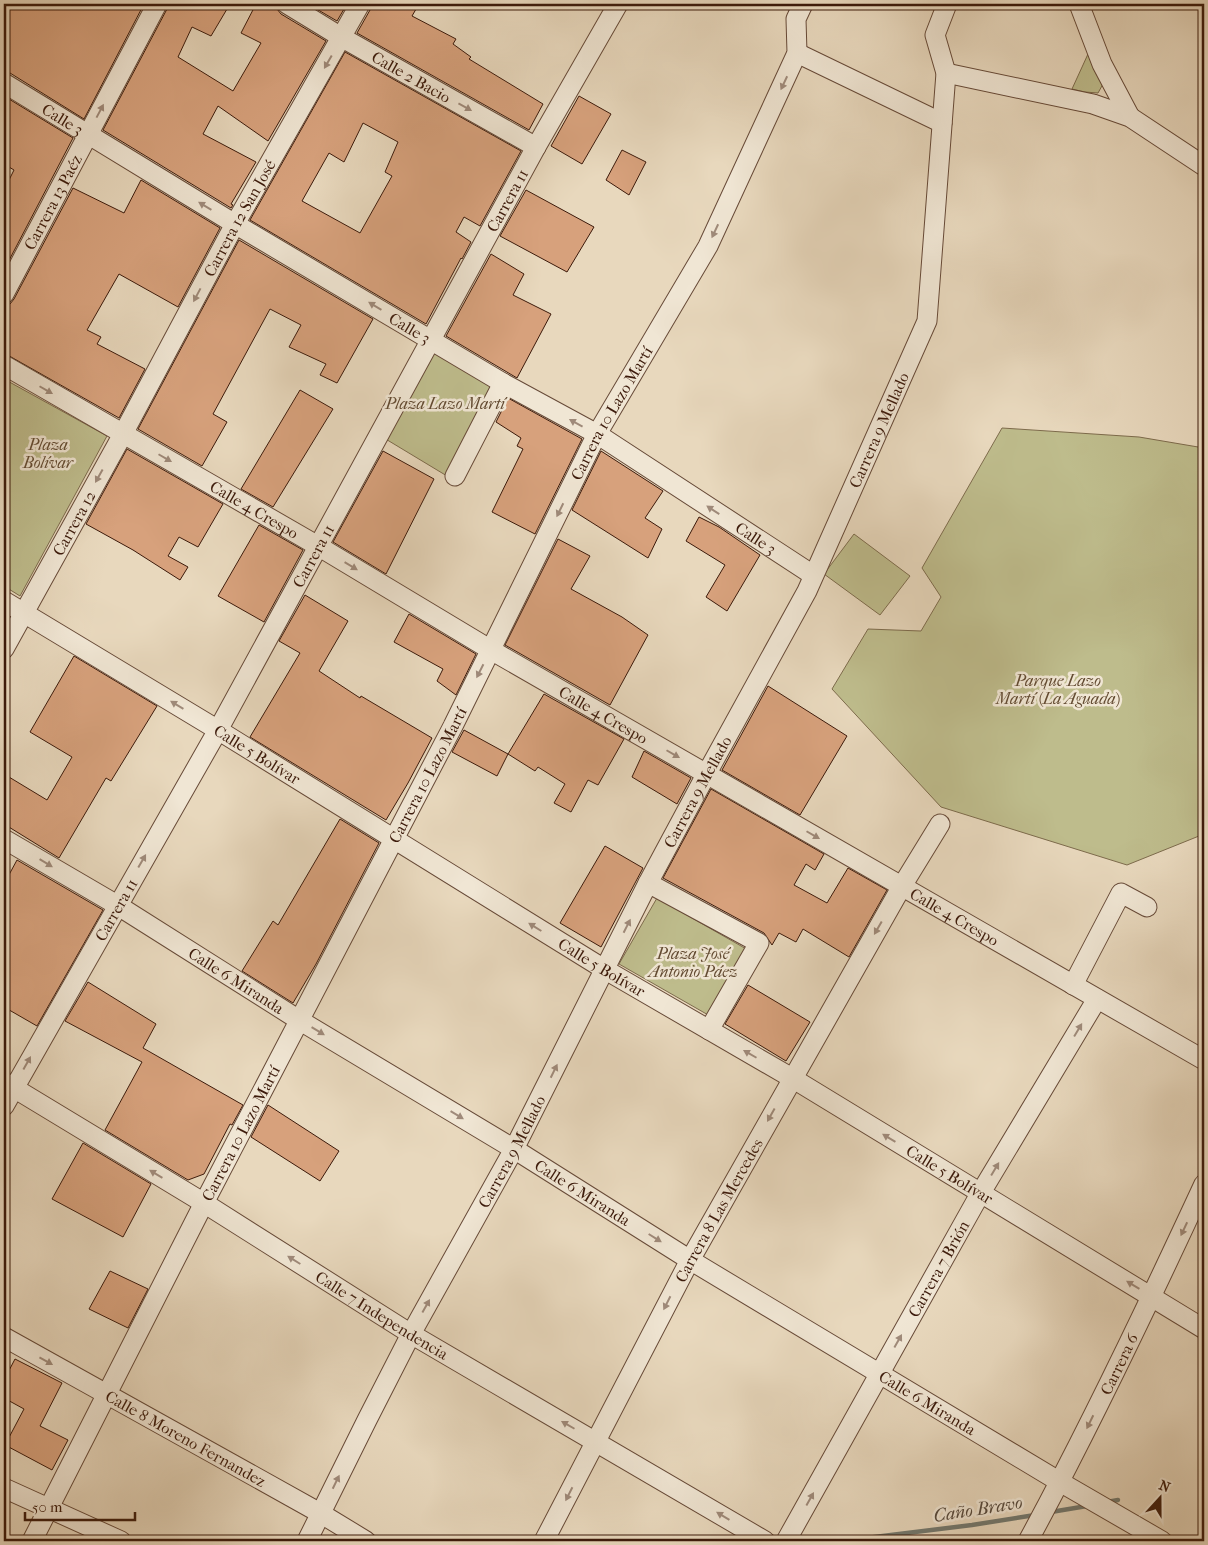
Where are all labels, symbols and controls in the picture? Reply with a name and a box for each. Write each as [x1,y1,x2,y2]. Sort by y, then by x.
street label: Calle 2 Bacio [368,47,454,107]
one-way arrow [323,55,332,68]
one-way arrow [779,76,787,90]
street label: Calle 3 [39,100,87,139]
one-way arrow [458,103,473,111]
one-way arrow [96,104,104,119]
street label: Carrera 13 Paéz [20,151,86,253]
street label: Carrera 12 San José [200,156,280,280]
street label: Carrera 11 [483,166,532,235]
one-way arrow [199,201,212,210]
one-way arrow [711,224,719,238]
one-way arrow [193,288,201,302]
one-way arrow [369,302,382,311]
street label: Calle 3 [386,309,434,348]
street label: Carrera 10 Lazo Martí [567,343,657,483]
street label: Carrera 9 Mellado [845,369,913,491]
one-way arrow [39,385,53,394]
park label: Plaza Lazo Martí [384,394,508,413]
one-way arrow [569,419,584,427]
park label: Plaza Bolívar [22,435,75,472]
one-way arrow [157,454,172,462]
one-way arrow [94,469,103,483]
street label: Calle 4 Crespo [206,477,302,543]
street label: Carrera 12 [49,487,100,559]
one-way arrow [556,503,564,517]
one-way arrow [707,505,720,515]
street label: Calle 3 [732,518,780,558]
street label: Carrera 11 [289,521,338,591]
one-way arrow [344,562,357,571]
one-way arrow [476,664,484,679]
park label: Parque Lazo Martí (La Aguada) [995,671,1120,708]
street label: Calle 4 Crespo [555,682,651,748]
one-way arrow [170,701,183,710]
street label: Carrera 10 Lazo Martí [385,704,471,846]
street label: Calle 5 Bolívar [210,721,304,789]
street label: Carrera 9 Mellado [660,733,736,851]
one-way arrow [666,749,679,758]
one-way arrow [807,830,820,839]
one-way arrow [138,855,147,868]
one-way arrow [39,859,52,868]
street label: Carrera 11 [91,875,141,944]
street label: Calle 4 Crespo [907,884,1002,950]
one-way arrow [623,918,631,933]
one-way arrow [528,922,541,931]
one-way arrow [873,922,882,935]
street label: Calle 5 Bolívar [555,934,649,1001]
street label: Calle 6 Miranda [185,944,288,1018]
park label: Plaza José Antonio Páez [646,944,738,981]
one-way arrow [1074,1024,1083,1037]
one-way arrow [311,1027,324,1036]
one-way arrow [743,1049,756,1058]
one-way arrow [23,1056,31,1071]
street label: Carrera 10 Lazo Martí [198,1062,284,1204]
one-way arrow [550,1064,558,1078]
street label: Carrera 9 Mellado [474,1092,549,1211]
one-way arrow [767,1108,775,1122]
one-way arrow [451,1111,464,1120]
one-way arrow [882,1133,895,1142]
street label: Carrera 8 Las Mercedes [671,1135,767,1286]
street label: Calle 5 Bolívar [903,1141,997,1208]
street label: Calle 6 Miranda [531,1155,634,1230]
one-way arrow [990,1163,999,1176]
one-way arrow [150,1169,163,1178]
street label: Carrera 7 Brión [904,1217,974,1321]
one-way arrow [1179,1222,1187,1236]
one-way arrow [648,1233,661,1242]
one-way arrow [287,1255,300,1265]
street label: Calle 7 Independencia [312,1267,452,1364]
one-way arrow [1126,1280,1139,1289]
one-way arrow [663,1297,672,1310]
one-way arrow [422,1299,431,1313]
street label: Carrera 6 [1096,1330,1142,1398]
one-way arrow [893,1335,902,1348]
one-way arrow [39,1357,54,1365]
street label: Calle 6 Miranda [876,1367,980,1440]
street label: Calle 8 Moreno Fernandez [102,1386,269,1491]
one-way arrow [1086,1415,1094,1429]
one-way arrow [560,1421,575,1429]
north arrow [1136,1472,1186,1522]
one-way arrow [332,1474,340,1489]
text: N [1156,1476,1173,1496]
one-way arrow [565,1487,573,1501]
scale bar [25,1490,135,1522]
one-way arrow [806,1491,814,1506]
water label: Caño Bravo [932,1492,1024,1527]
text: 50 m [32,1498,63,1516]
one-way arrow [716,1512,730,1521]

